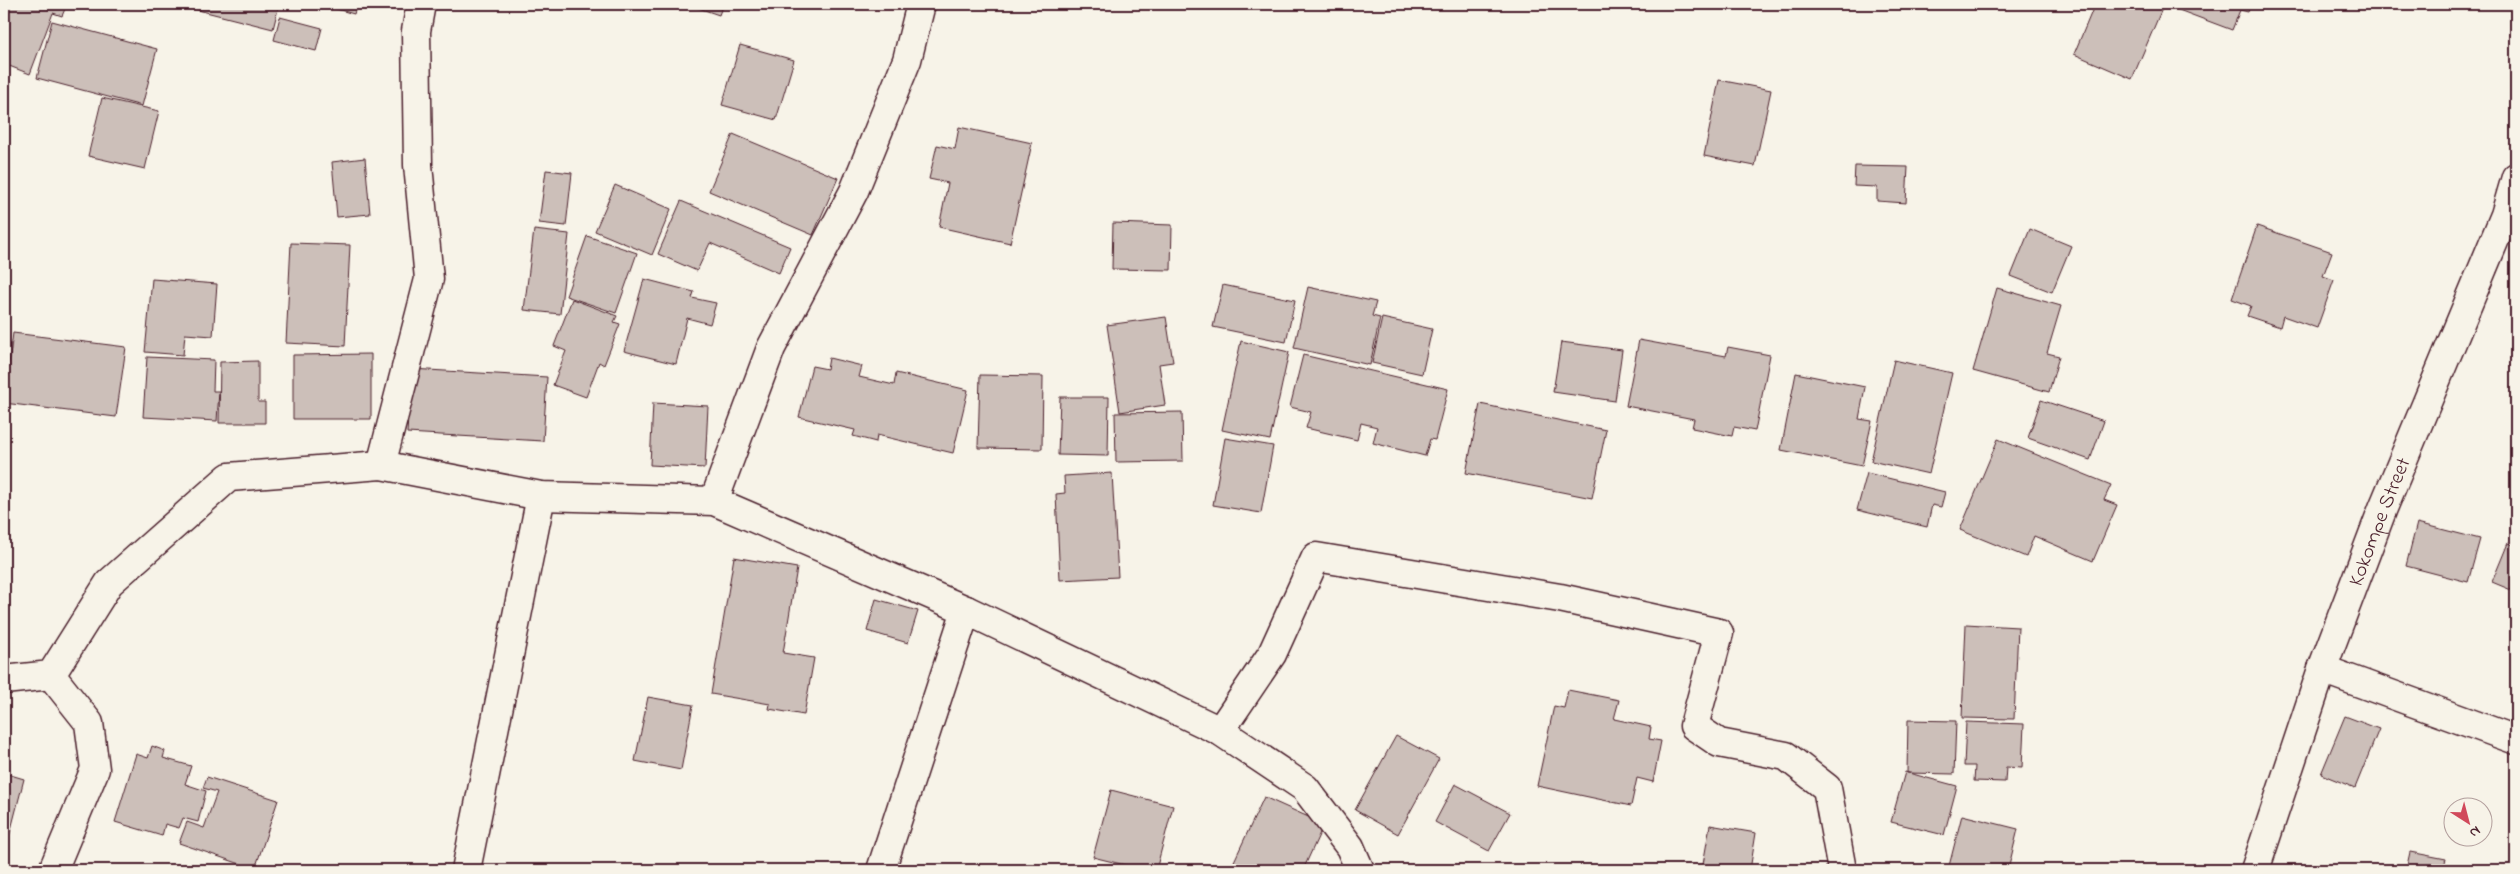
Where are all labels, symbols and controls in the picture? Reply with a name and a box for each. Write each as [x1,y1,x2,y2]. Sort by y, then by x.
street label: Kokompe Street [2342,453,2419,591]
north arrow [2442,796,2492,846]
text: N [2465,820,2485,843]

